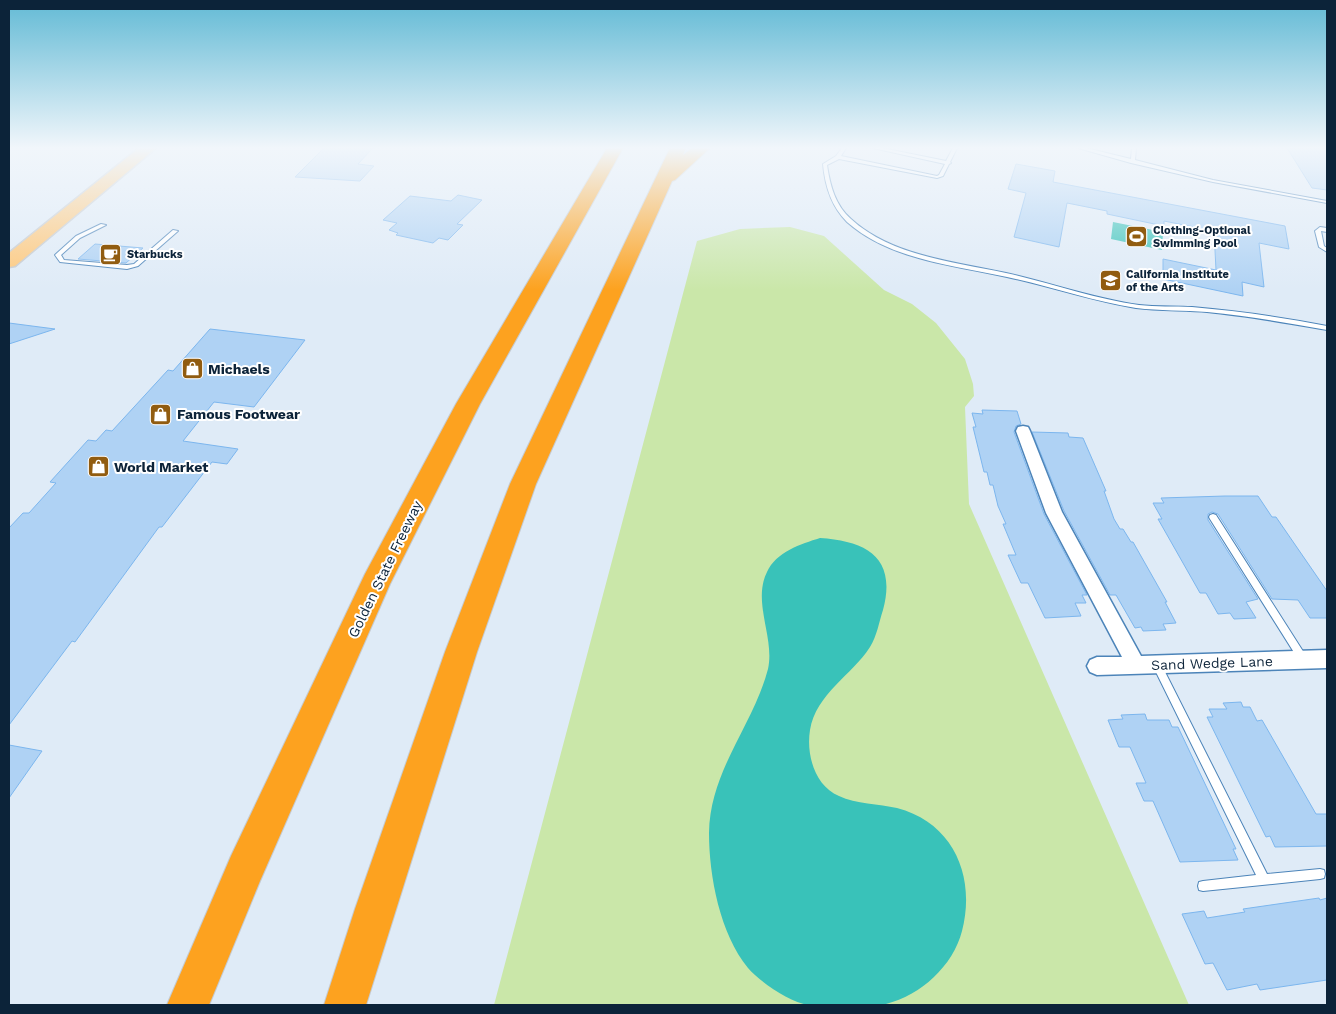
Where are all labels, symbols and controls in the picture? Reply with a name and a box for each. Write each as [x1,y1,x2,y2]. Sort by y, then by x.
sports icon: Clothing-Optional Swimming Pool [1125,224,1149,248]
place label: Clothing-Optional Swimming Pool [1153,224,1251,250]
cafe icon: Starbucks [99,242,123,266]
place label: Starbucks [127,248,183,261]
school or university icon: California Institute of the Arts [1098,268,1122,292]
place label: California Institute of the Arts [1126,268,1229,294]
shop icon: Michaels [180,357,204,381]
place label: Michaels [208,361,270,377]
shop icon: Famous Footwear [149,402,173,426]
place label: Famous Footwear [177,406,300,422]
shop icon: World Market [86,455,110,479]
place label: World Market [114,459,208,475]
street label: Golden State Freeway [345,497,425,640]
street label: Sand Wedge Lane [1151,653,1273,673]

